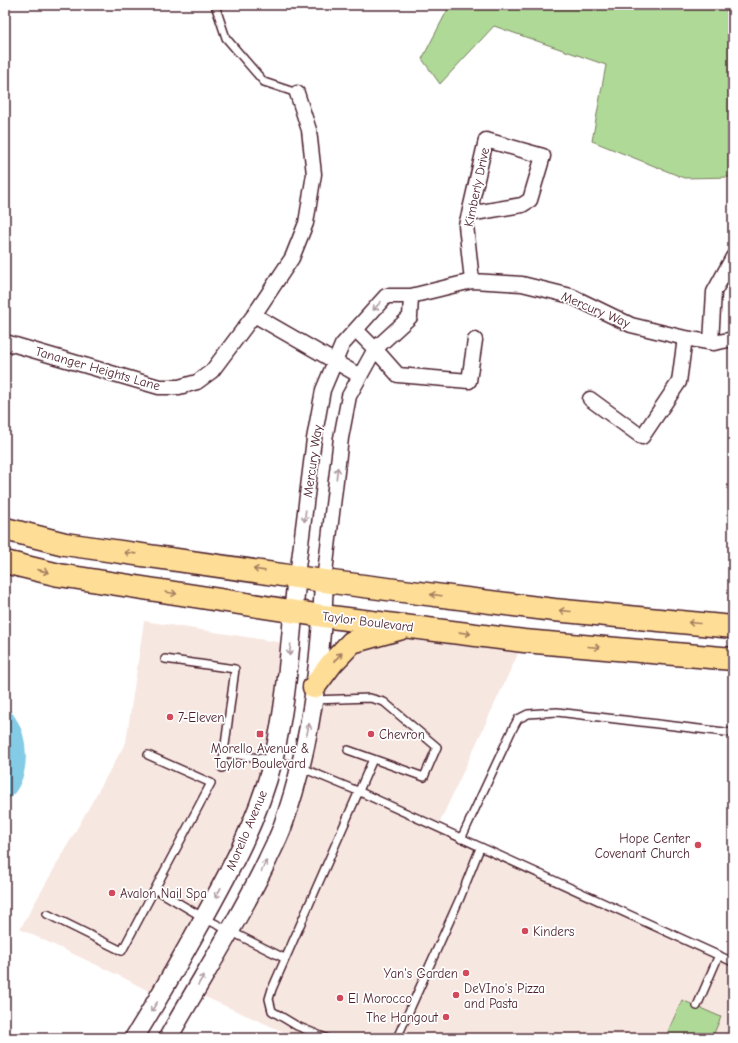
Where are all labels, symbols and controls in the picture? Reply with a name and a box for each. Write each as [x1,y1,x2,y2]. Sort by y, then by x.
street label: Kimberly Drive [461,146,492,228]
street label: Mercury Way [559,288,633,331]
one-way arrow [372,301,381,312]
street label: Tananger Heights Lane [34,343,162,394]
street label: Mercury Way [300,424,325,498]
one-way arrow [333,466,341,479]
one-way arrow [301,509,309,522]
one-way arrow [124,549,137,556]
one-way arrow [253,566,266,574]
one-way arrow [36,568,49,576]
one-way arrow [164,589,177,597]
one-way arrow [430,591,443,599]
one-way arrow [559,607,572,614]
street label: Taylor Boulevard [321,608,414,635]
one-way arrow [688,620,701,627]
one-way arrow [458,629,471,637]
one-way arrow [286,643,294,656]
one-way arrow [587,644,600,651]
one-way arrow [333,652,343,662]
place label: 7-Eleven [178,710,224,725]
marker: 7-Eleven [165,712,175,722]
one-way arrow [305,723,313,736]
place label: Chevron [379,727,425,742]
marker: Morello Avenue & Taylor Boulevard [255,729,265,739]
marker: Chevron [366,729,376,739]
place label: Morello Avenue & Taylor Boulevard [211,741,309,771]
street label: Morello Avenue [223,787,270,873]
place label: Hope Center Covenant Church [595,831,691,861]
marker: Hope Center Covenant Church [693,840,703,850]
one-way arrow [261,860,268,872]
place label: Avalon Nail Spa [120,886,207,901]
one-way arrow [213,887,221,899]
marker: Avalon Nail Spa [107,888,117,898]
place label: Kinders [533,924,574,939]
marker: Kinders [520,926,530,936]
place label: Yan's Garden [383,966,458,981]
marker: Yan's Garden [461,968,471,978]
one-way arrow [198,974,206,986]
place label: DeVIno's Pizza and Pasta [464,981,545,1011]
marker: DeVIno's Pizza and Pasta [451,990,461,1000]
place label: El Morocco [348,991,412,1006]
marker: El Morocco [335,993,345,1003]
one-way arrow [150,1001,158,1012]
place label: The Hangout [366,1010,439,1025]
marker: The Hangout [441,1012,451,1022]

